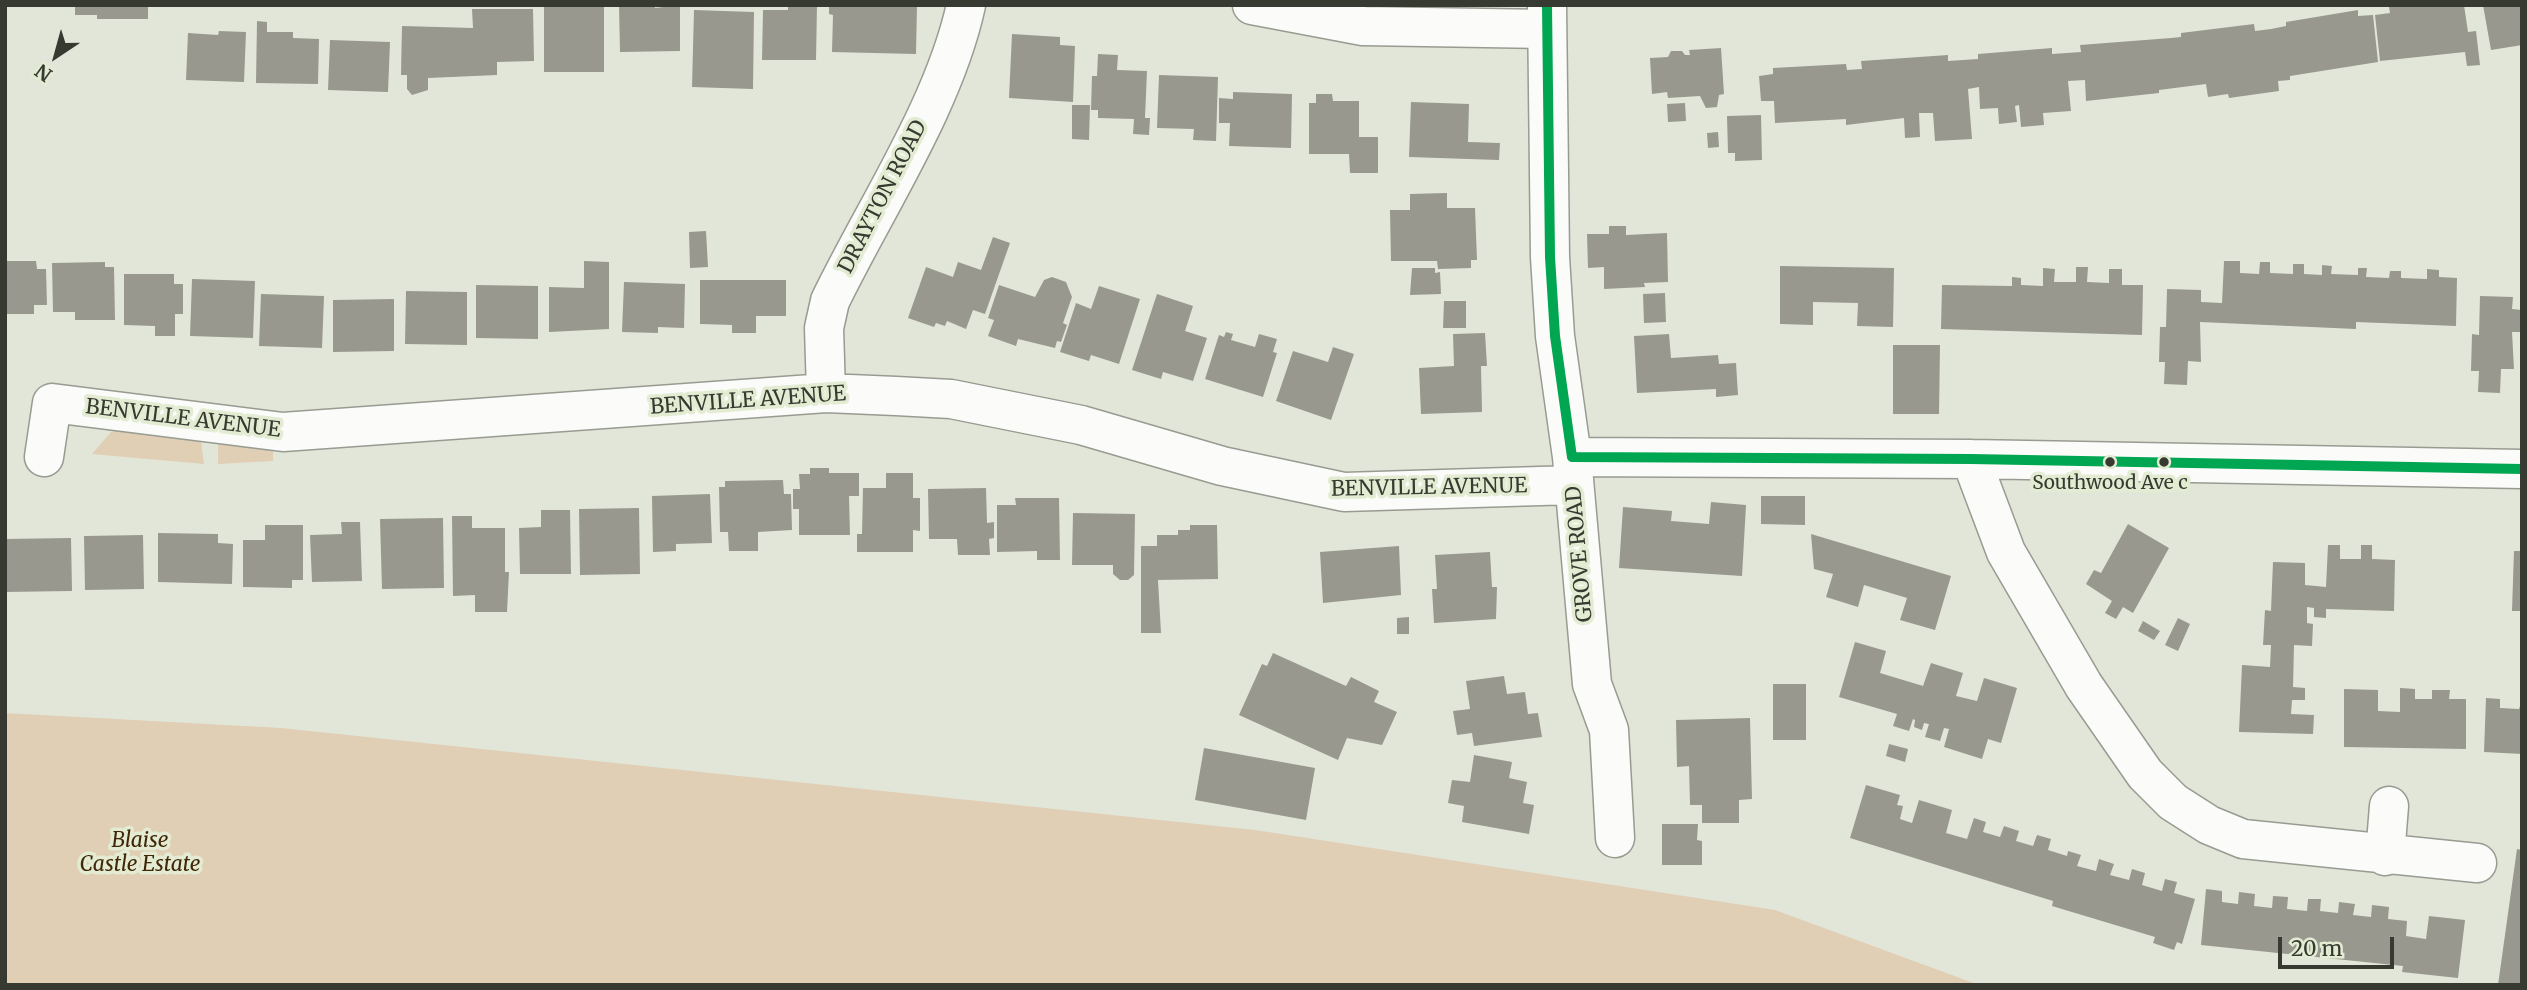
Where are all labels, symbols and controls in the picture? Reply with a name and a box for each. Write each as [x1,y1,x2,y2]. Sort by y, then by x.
north arrow [21,21,91,91]
text: N [31,59,57,87]
street label: DRAYTON ROAD [834,116,932,278]
street label: BENVILLE AVENUE [649,382,847,420]
street label: BENVILLE AVENUE [84,395,282,443]
marker: Southwood Ave c [2103,455,2117,469]
unlabelled marker [2157,455,2171,469]
place label: Southwood Ave c [2032,473,2188,495]
street label: BENVILLE AVENUE [1331,474,1527,502]
street label: GROVE ROAD [1561,485,1599,623]
park label: Blaise Castle Estate [80,828,200,878]
scale bar [2282,923,2398,967]
text: 20 m [2291,935,2342,962]

